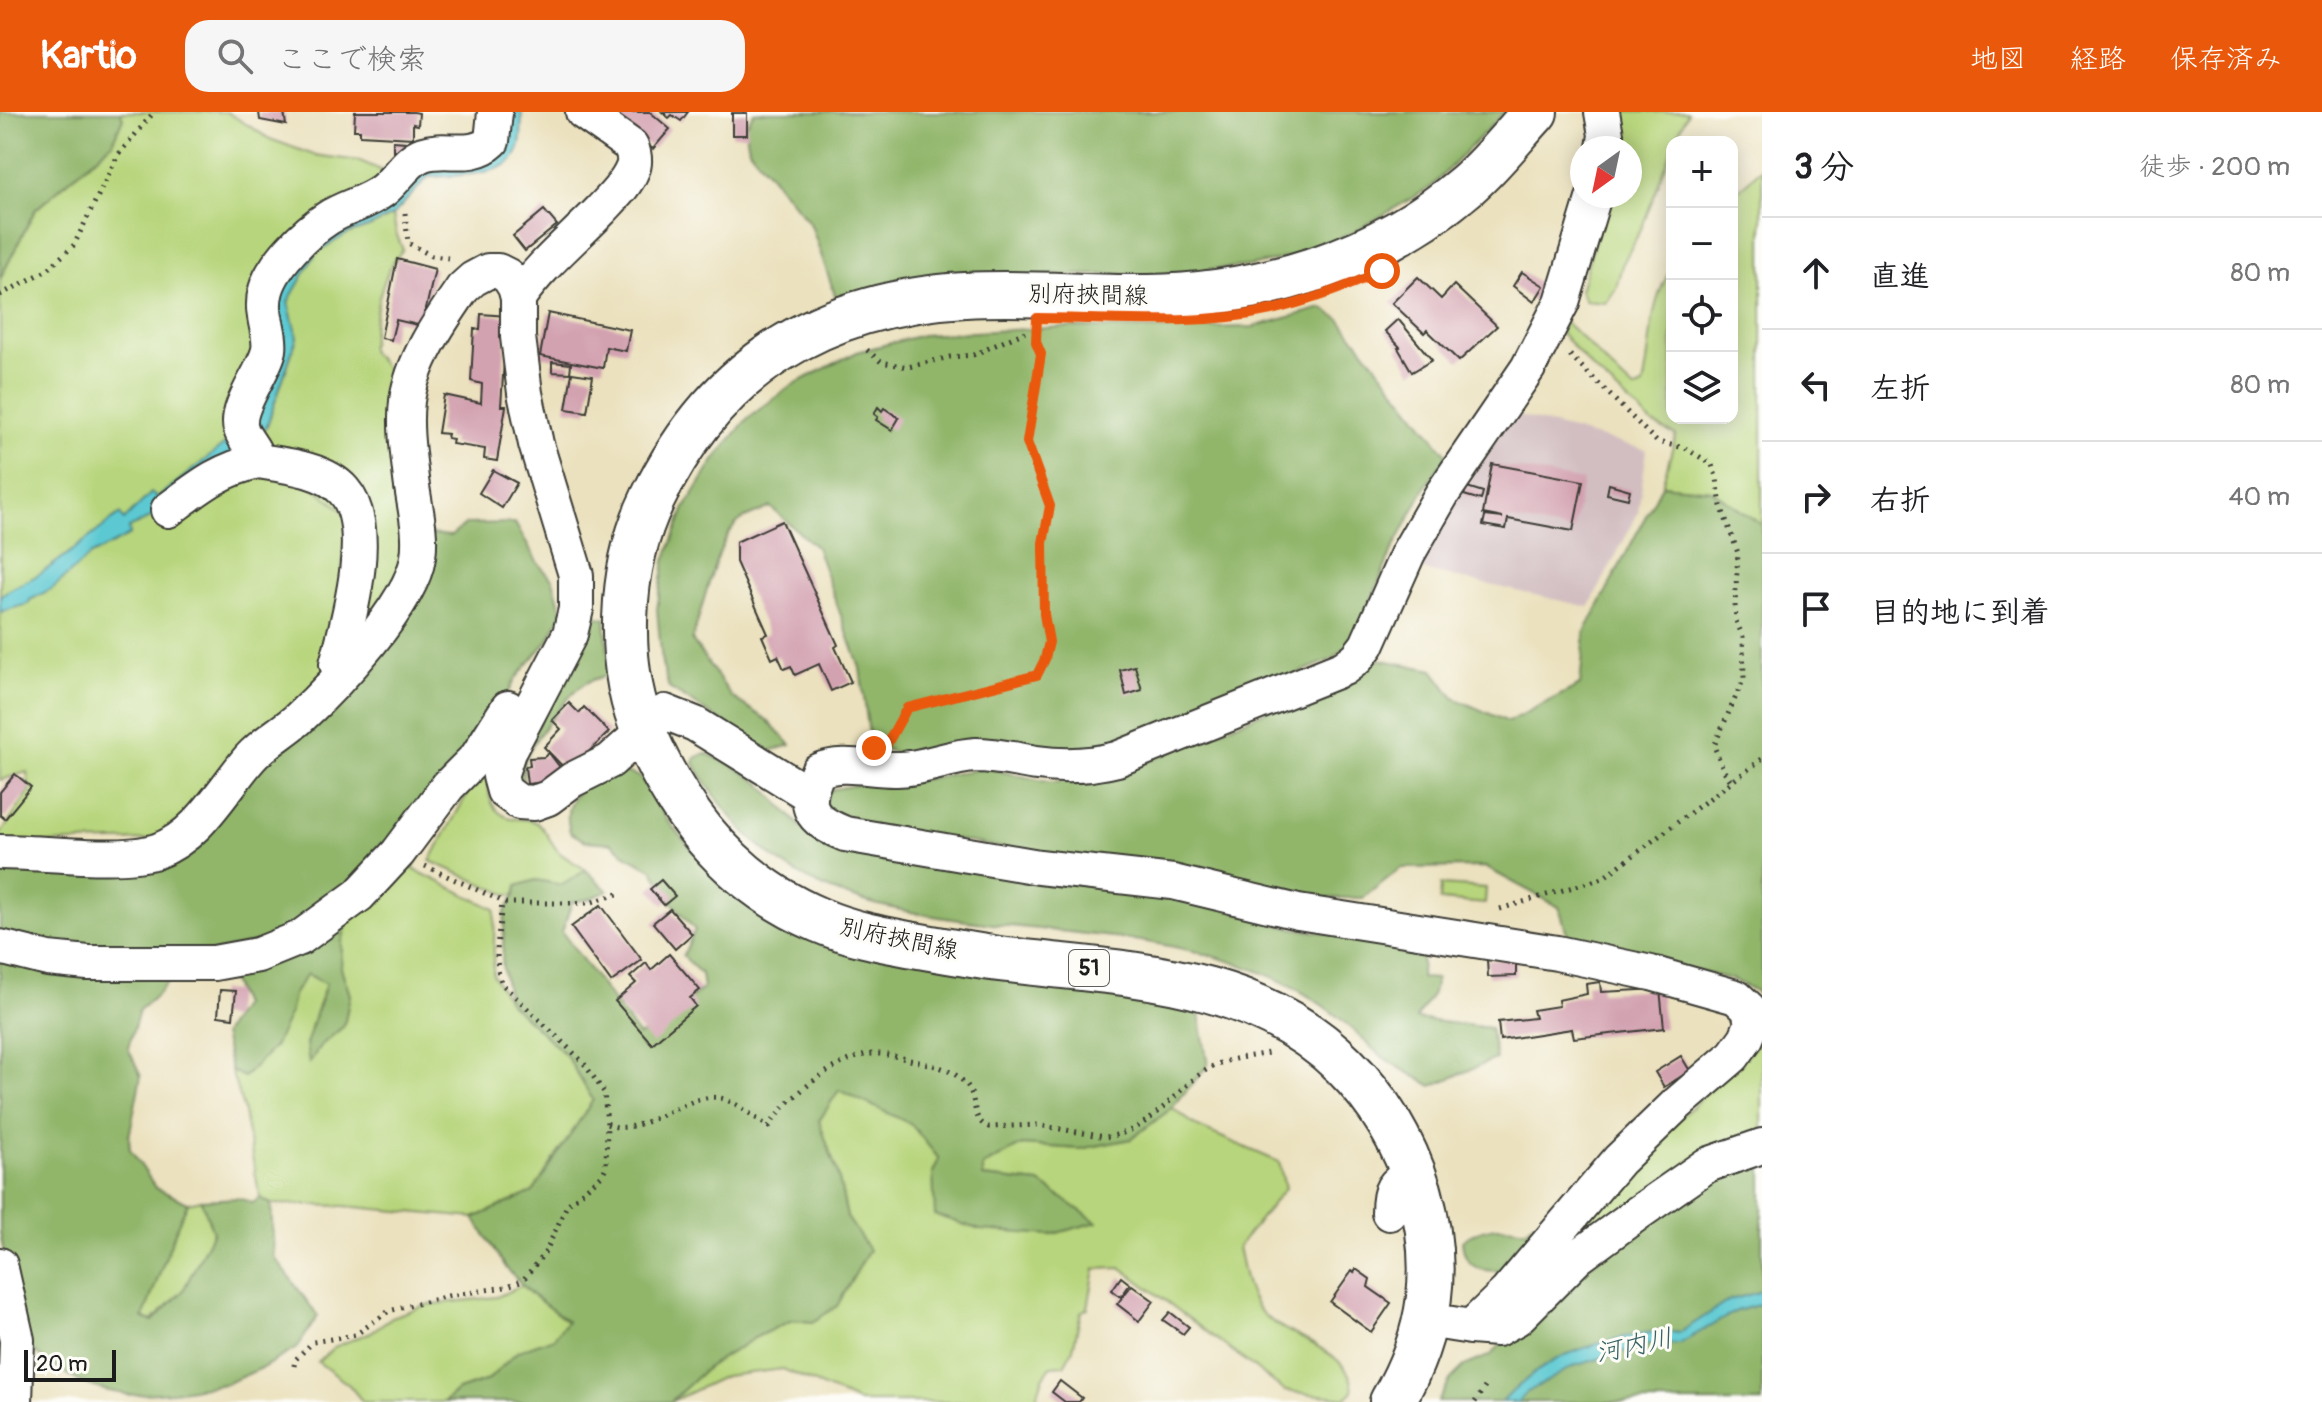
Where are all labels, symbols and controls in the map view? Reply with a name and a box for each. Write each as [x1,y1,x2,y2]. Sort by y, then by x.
search box [185,20,745,92]
text: Kartio [40,32,137,80]
icon: search [213,34,257,78]
text: ここで検索 [277,41,427,78]
text: 地図 [1970,42,2026,77]
text: 経路 [2070,42,2126,77]
text: 保存済み [2170,42,2282,77]
north arrow [1570,136,1642,208]
map controls [1666,136,1738,424]
button: + [1666,136,1738,208]
text: 3 分 [1794,146,1854,189]
text: 徒歩 · 200 m [2140,151,2290,183]
button: − [1666,208,1738,280]
icon: ahead [1794,251,1838,295]
route start [1364,253,1400,289]
text: 80 m [2230,257,2290,289]
text: 直進 [1870,258,1930,295]
street label: 別府挾間線 [1028,279,1148,311]
button: locate [1666,280,1738,352]
button: layers [1666,352,1738,424]
icon: left [1794,363,1838,407]
text: 80 m [2230,369,2290,401]
text: 左折 [1870,370,1930,407]
icon: right [1794,475,1838,519]
text: 40 m [2228,481,2290,513]
text: 右折 [1870,482,1930,519]
icon: arrive [1794,587,1838,631]
text: 目的地に到着 [1870,594,2050,631]
route end [856,730,892,766]
street label: 別府挾間線 [837,912,961,966]
road number: 51 [1069,950,1109,986]
water label: 河内川 [1593,1322,1675,1370]
scale bar [24,1346,116,1382]
text: 20 m [36,1350,88,1378]

